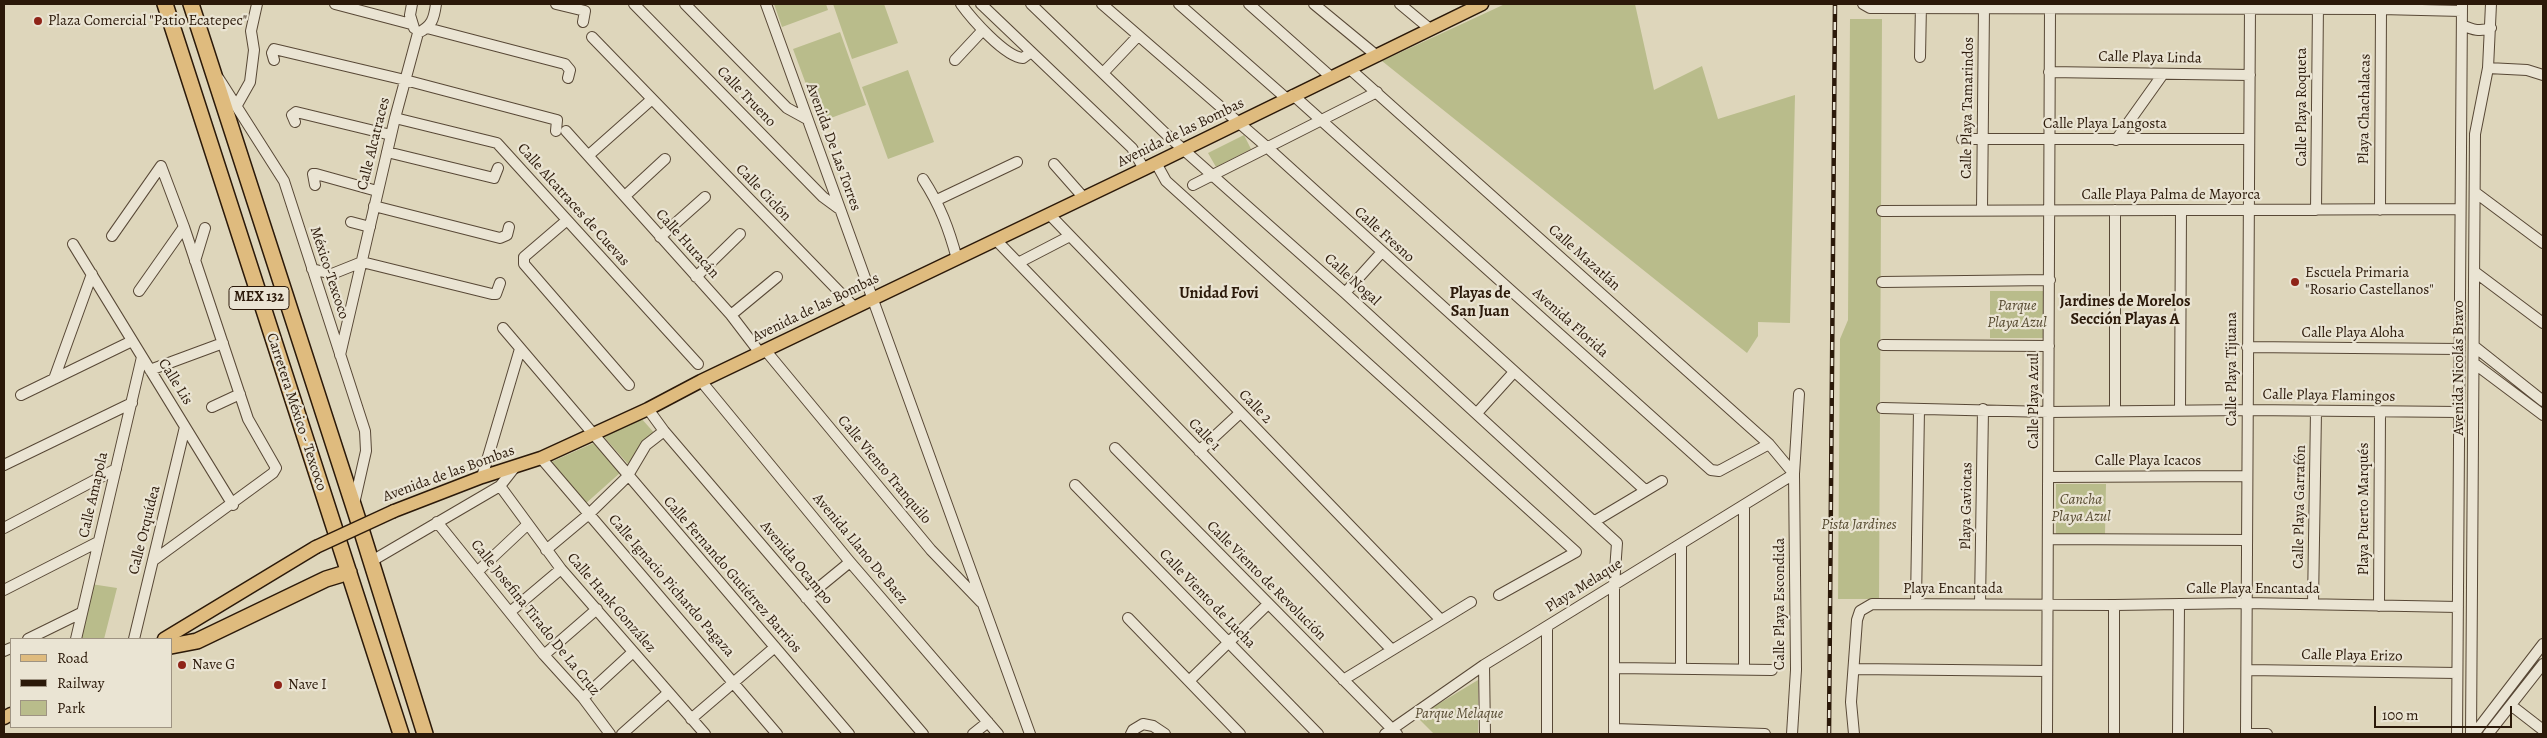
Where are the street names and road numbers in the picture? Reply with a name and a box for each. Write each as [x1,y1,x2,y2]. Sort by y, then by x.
street label: Calle Playa Tamarindos [1958,37,1978,179]
street label: Calle Playa Roqueta [2293,47,2311,167]
street label: Calle Playa Linda [2098,48,2202,68]
street label: Playa Chachalacas [2355,54,2375,164]
street label: Calle Trueno [713,63,779,131]
street label: Avenida De Las Torres [801,81,865,213]
street label: Avenida de las Bombas [1115,94,1247,172]
street label: Calle Alcatraces [354,96,394,192]
street label: Calle Playa Langosta [2043,115,2167,133]
street label: Calle Alcatraces de Cuevas [513,140,633,270]
street label: Calle Ciclón [731,161,795,225]
street label: Calle Playa Palma de Mayorca [2081,186,2261,204]
street label: Calle Fresno [1350,203,1418,267]
street label: Calle Huracán [651,206,723,282]
street label: Calle Mazatlán [1544,221,1624,295]
street label: México-Texcoco [306,224,352,322]
street label: Calle Nogal [1320,250,1384,310]
street label: Avenida de las Bombas [750,269,882,347]
street label: Avenida Florida [1528,284,1612,362]
road number: MEX 132 [229,286,289,310]
street label: Avenida Nicolás Bravo [2450,300,2468,436]
street label: Calle Playa Tijuana [2223,312,2241,426]
street label: Calle Playa Aloha [2301,324,2405,342]
street label: Carretera México - Texcoco [262,331,330,493]
street label: Calle Playa Azul [2025,353,2043,449]
street label: Calle Lis [154,355,196,409]
street label: Calle 2 [1234,386,1276,428]
street label: Calle Playa Flamingos [2263,386,2395,406]
street label: Calle Viento Tranquilo [833,412,935,528]
street label: Calle 1 [1184,415,1224,455]
street label: Avenida de las Bombas [381,442,517,506]
street label: Playa Puerto Marqués [2355,442,2373,576]
street label: Calle Playa Garrafón [2290,445,2310,569]
street label: Calle Amapola [75,450,113,540]
street label: Calle Playa Icacos [2095,452,2201,470]
street label: Playa Gaviotas [1957,462,1977,550]
street label: Calle Orquídea [125,484,165,576]
street label: Avenida Llano De Baez [808,490,912,608]
street label: Calle Fernando Gutiérrez Barrios [659,493,805,657]
street label: Calle Ignacio Pichardo Pagaza [604,511,738,661]
street label: Calle Viento de Revolución [1202,517,1330,645]
street label: Avenida Ocampo [756,518,836,608]
street label: Calle Josefina Tirado De La Cruz [466,536,604,700]
street label: Calle Playa Escondida [1771,538,1789,670]
street label: Calle Viento de Lucha [1155,546,1259,652]
street label: Calle Hank González [563,549,659,657]
street label: Playa Melaque [1542,555,1626,617]
street label: Playa Encantada [1903,580,2003,598]
street label: Calle Playa Encantada [2186,580,2320,598]
street label: Calle Playa Erizo [2301,646,2403,666]

